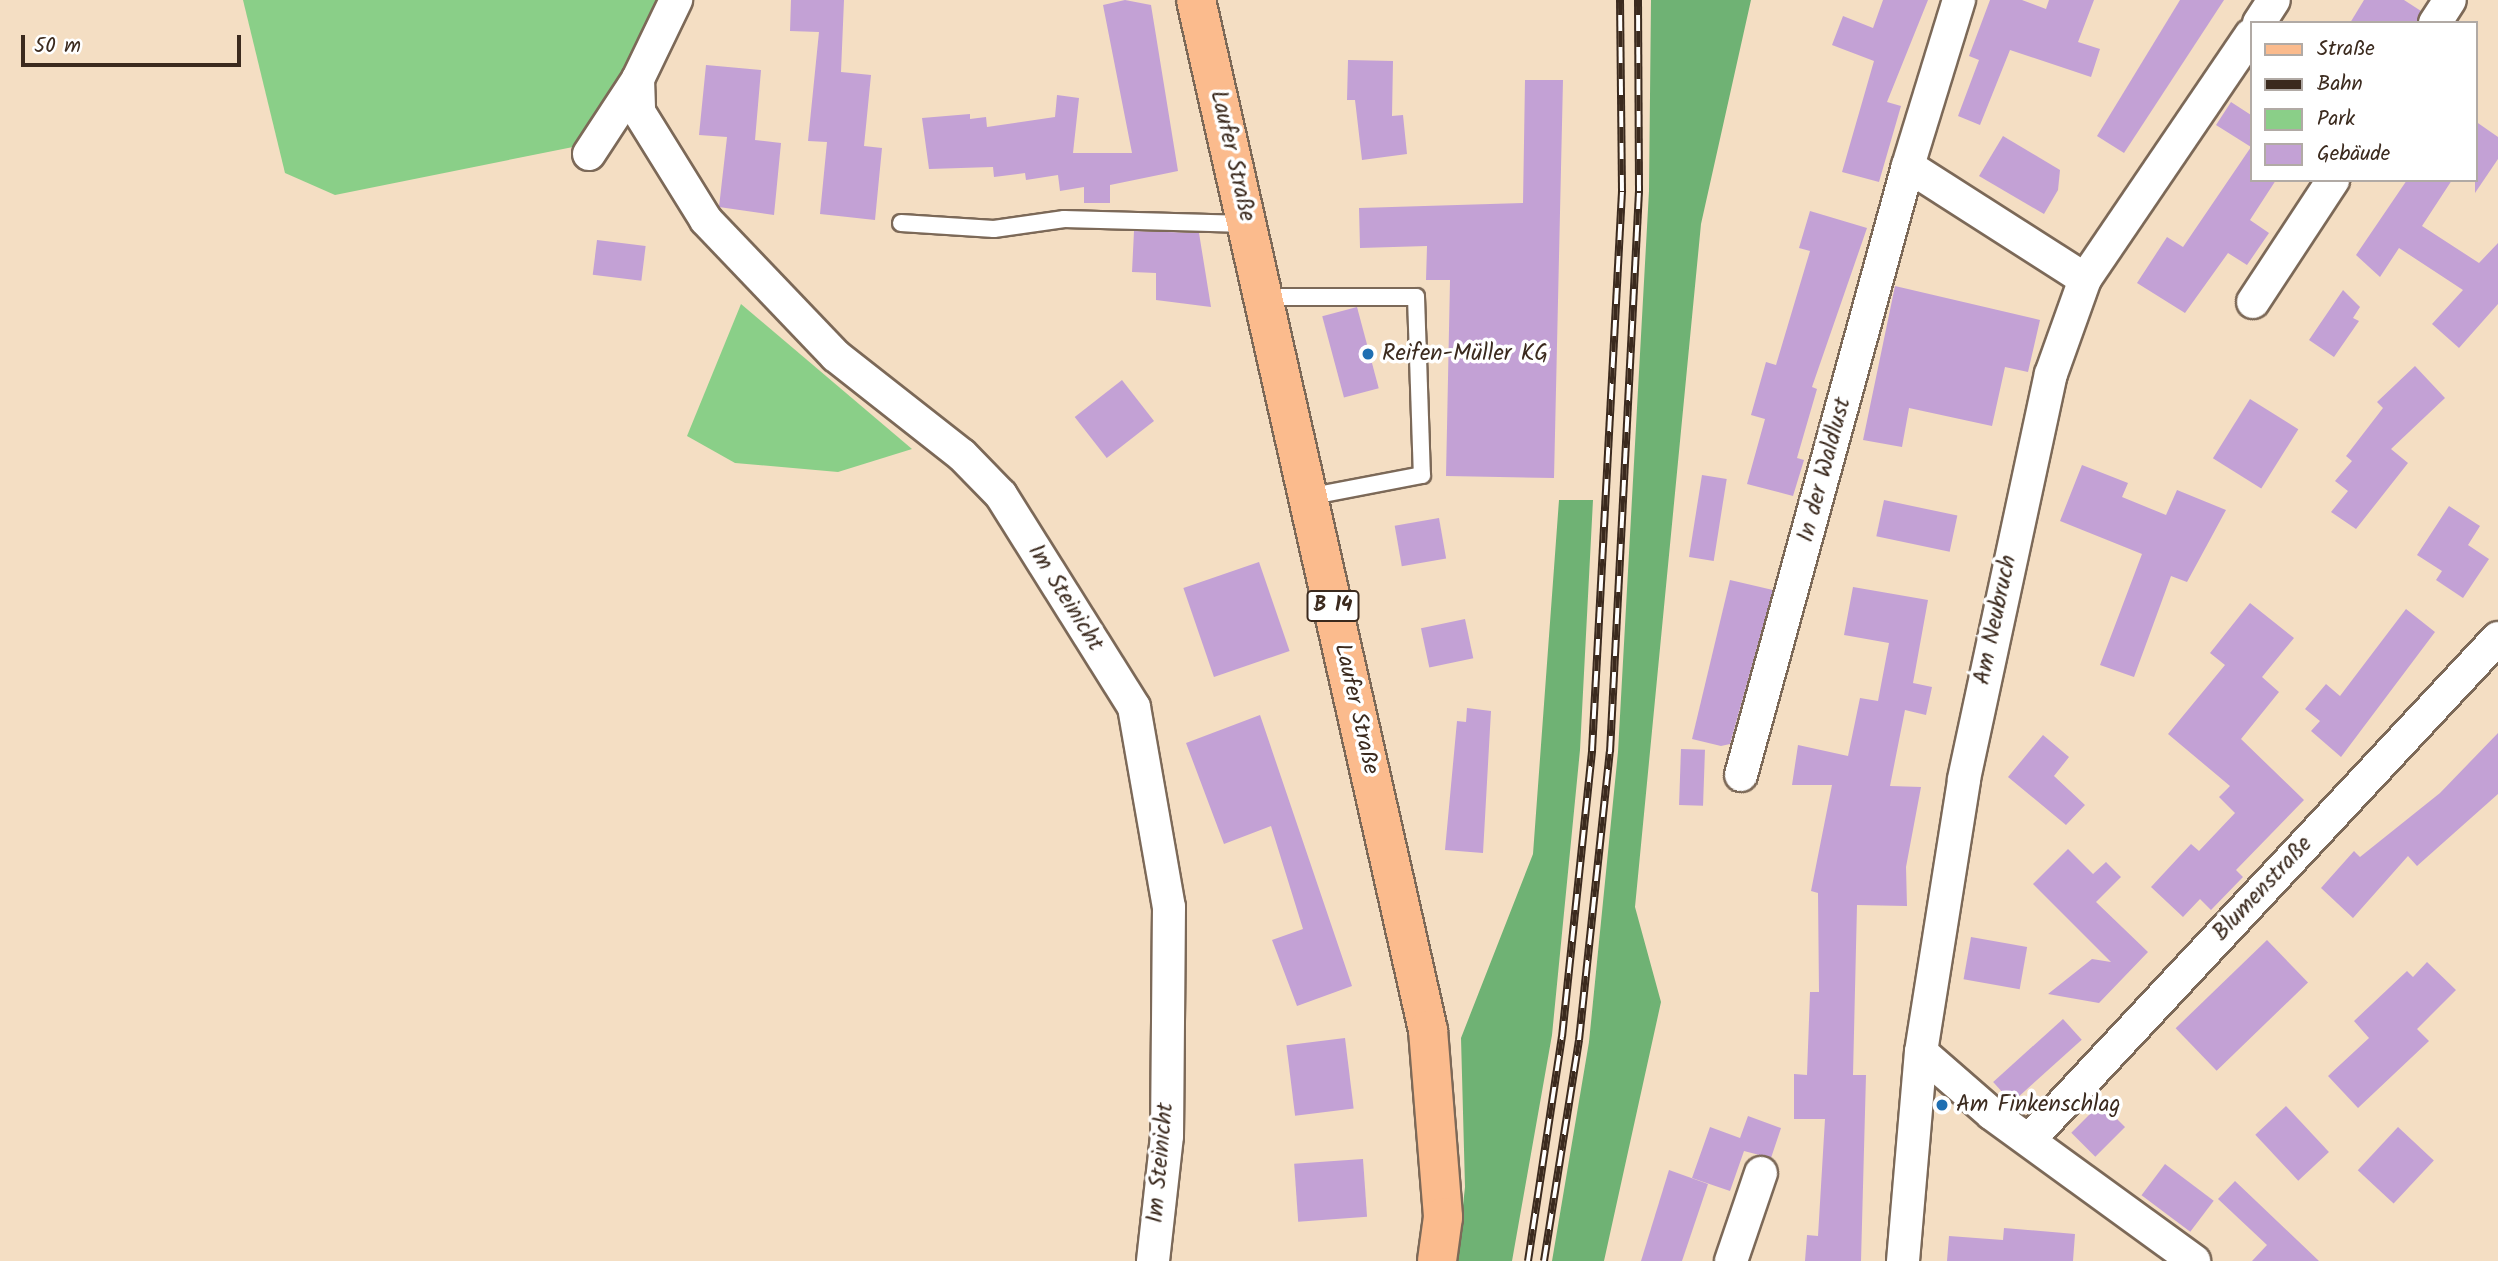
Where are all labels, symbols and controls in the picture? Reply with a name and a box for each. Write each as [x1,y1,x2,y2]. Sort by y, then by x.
scale bar [24,21,245,65]
legend [2250,21,2477,182]
text: 50 m [34,30,81,63]
text: Straße [2317,33,2375,66]
text: Bahn [2317,68,2363,101]
street label: Laufer Straße [1204,88,1260,224]
text: Park [2317,103,2355,136]
text: Gebäude [2317,138,2390,171]
place label: Reifen-Müller KG [1382,340,1548,368]
marker: Reifen-Müller KG [1360,346,1376,362]
street label: In der Waldlust [1792,395,1858,545]
street label: Im Steinicht [1021,539,1109,657]
street label: Am Neubruch [1969,553,2023,687]
road number: B 14 [1305,588,1361,624]
street label: Laufer Straße [1328,641,1384,777]
street label: Blumenstraße [2207,831,2319,947]
place label: Am Finkenschlag [1956,1091,2120,1119]
marker: Am Finkenschlag [1934,1097,1950,1113]
street label: Im Steinicht [1142,1102,1180,1224]

